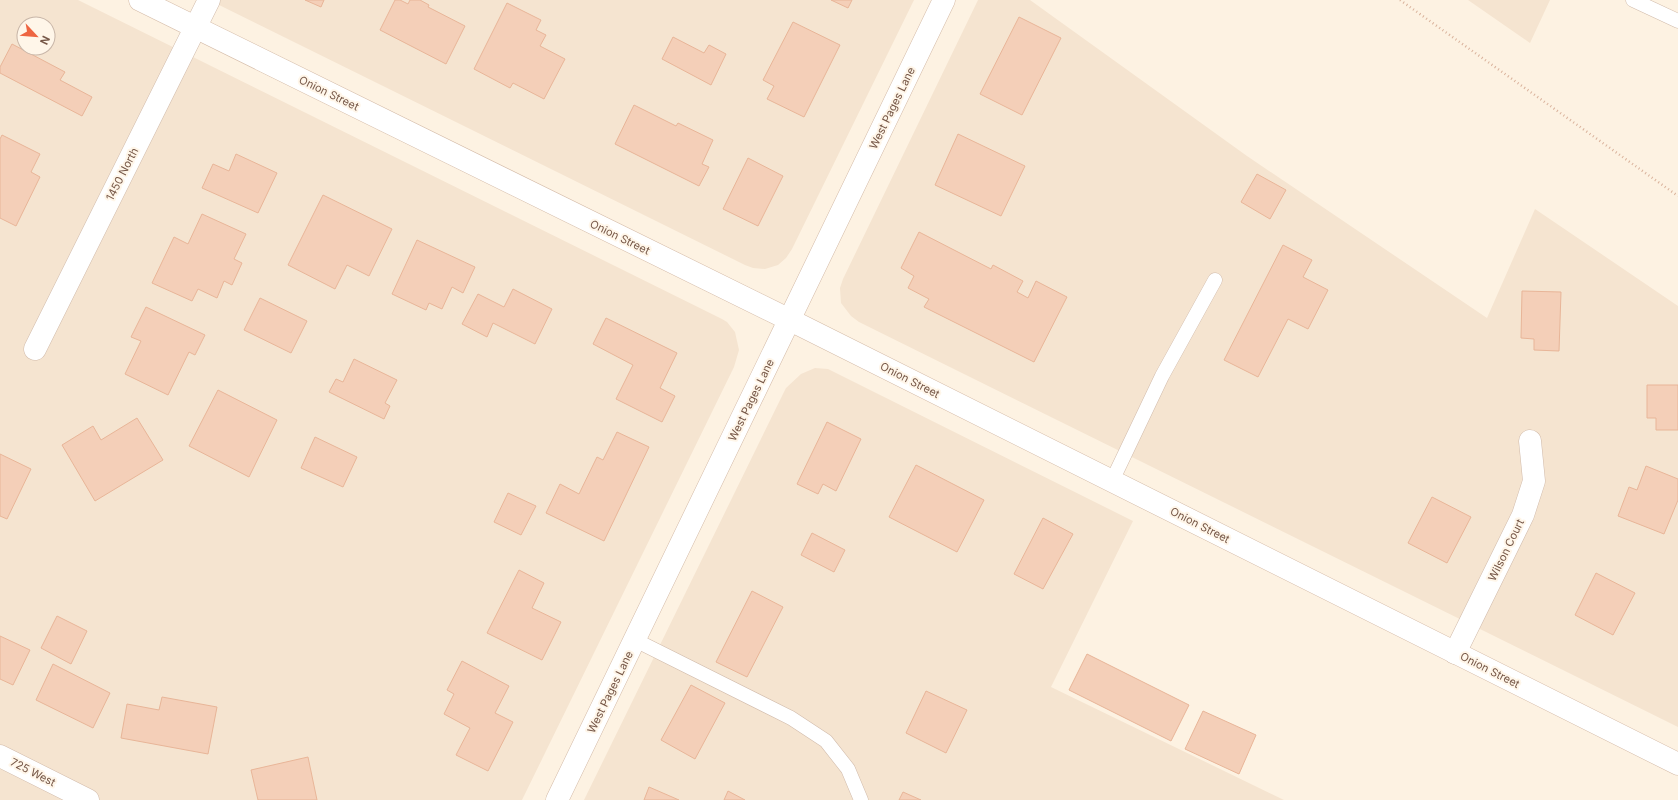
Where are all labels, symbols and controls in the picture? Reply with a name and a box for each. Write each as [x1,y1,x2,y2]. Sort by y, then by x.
north arrow [16,16,56,56]
text: N [37,34,53,47]
street label: West Pages Lane [866,65,918,151]
street label: Onion Street [297,73,362,114]
street label: 1450 North [103,145,141,203]
street label: Onion Street [588,217,653,258]
street label: West Pages Lane [725,357,777,443]
street label: Onion Street [878,359,942,401]
street label: Onion Street [1168,504,1232,546]
street label: Wilson Court [1485,516,1527,583]
street label: West Pages Lane [584,649,636,735]
street label: Onion Street [1458,649,1522,691]
street label: 725 West [8,755,58,789]

